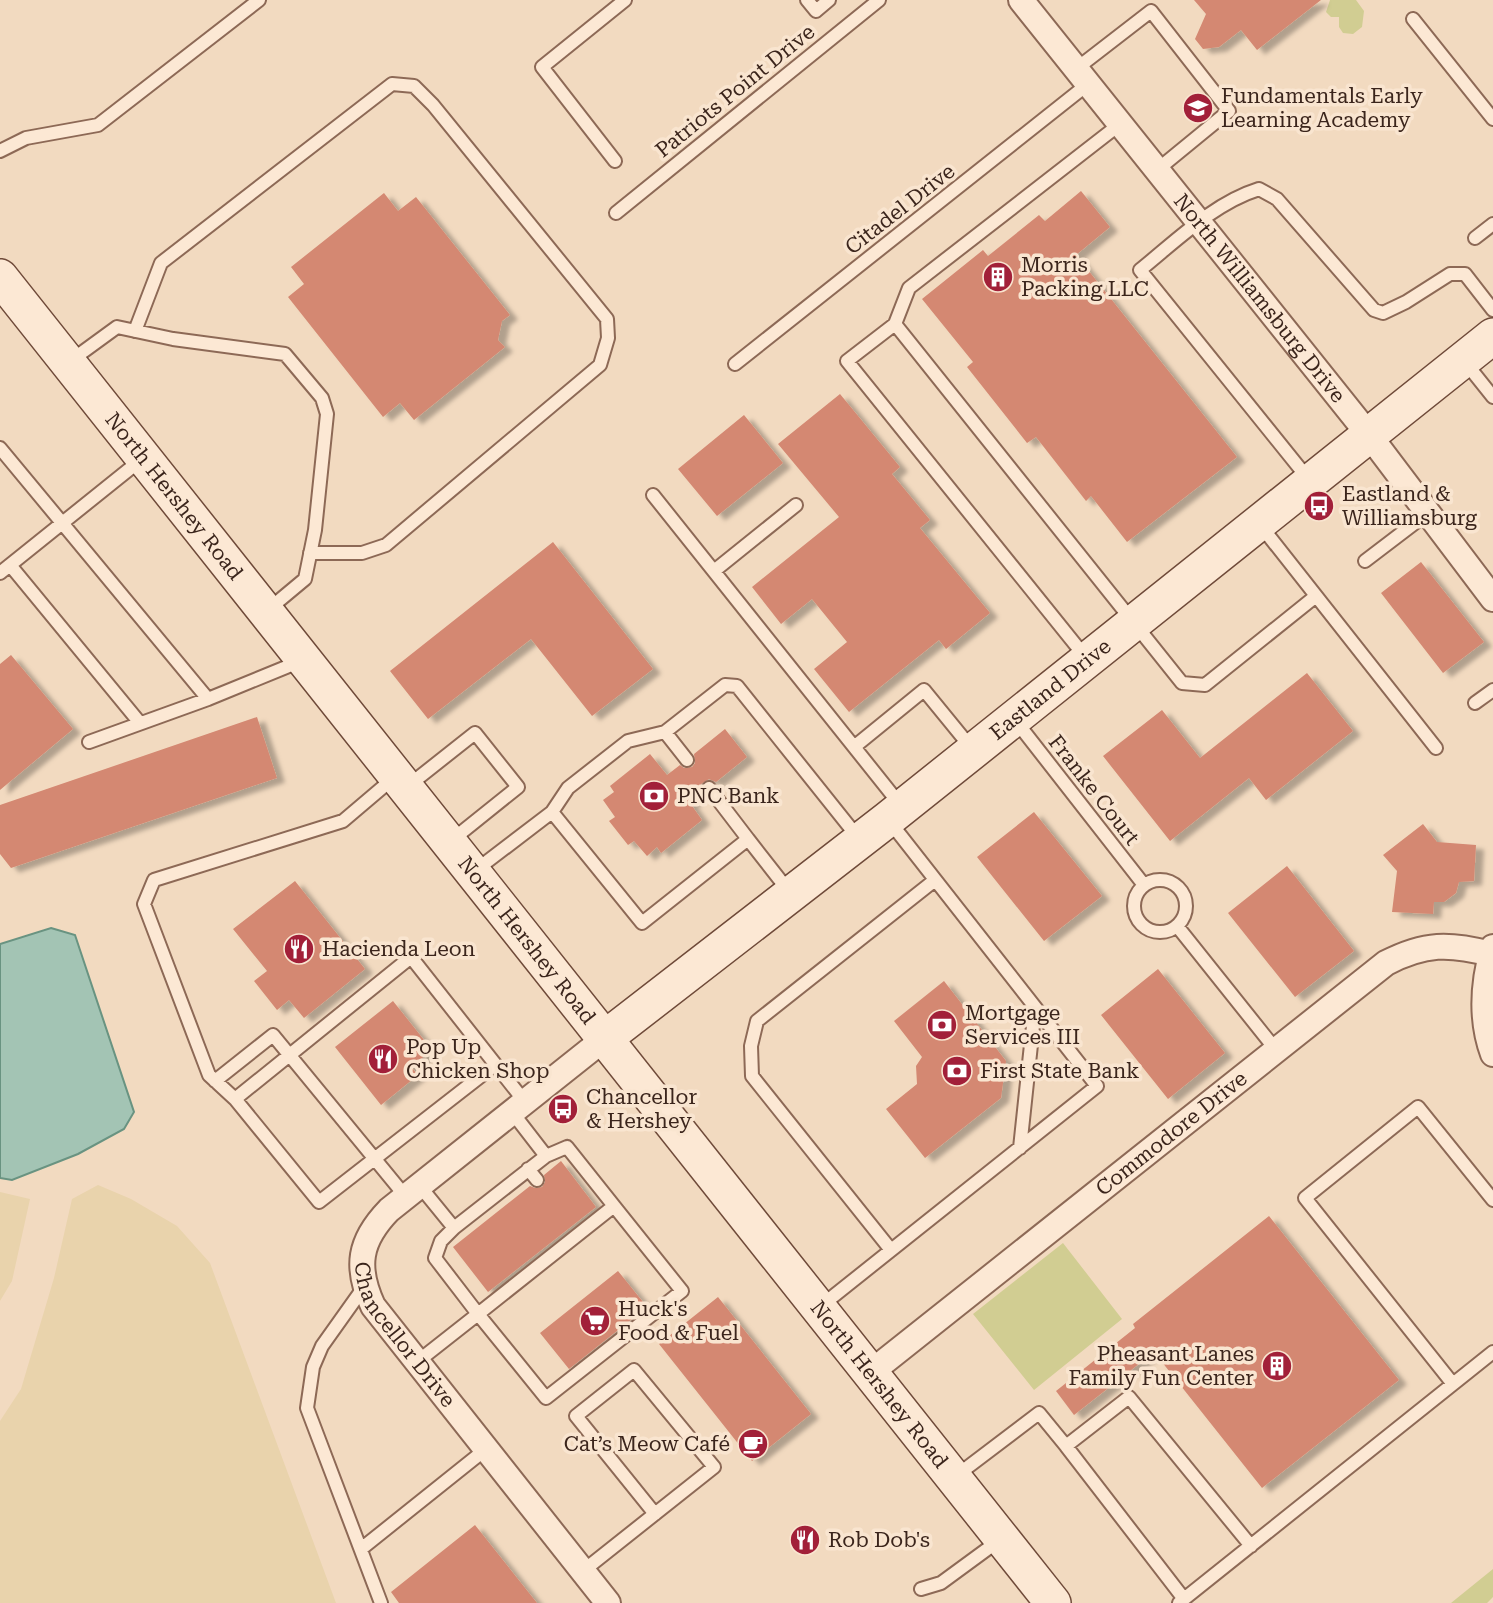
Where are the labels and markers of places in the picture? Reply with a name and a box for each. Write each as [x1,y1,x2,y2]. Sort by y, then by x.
place label: Fundamentals Early Learning Academy [1221,84,1423,132]
school or university icon: Fundamentals Early Learning Academy [1181,91,1215,125]
place label: Morris Packing LLC [1021,253,1149,301]
building icon: Morris Packing LLC [981,260,1015,294]
place label: Eastland & Williamsburg [1342,482,1477,530]
bus stop icon: Eastland & Williamsburg [1302,489,1336,523]
bank icon: PNC Bank [637,779,671,813]
place label: PNC Bank [677,784,779,808]
restaurant icon: Hacienda Leon [282,932,316,966]
place label: Hacienda Leon [322,937,476,961]
place label: Mortgage Services III [965,1001,1080,1049]
bank icon: Mortgage Services III [925,1008,959,1042]
place label: Pop Up Chicken Shop [406,1035,549,1083]
restaurant icon: Pop Up Chicken Shop [366,1042,400,1076]
bank icon: First State Bank [940,1054,974,1088]
place label: First State Bank [980,1059,1139,1083]
place label: Chancellor & Hershey [586,1085,697,1133]
bus stop icon: Chancellor & Hershey [546,1092,580,1126]
place label: Huck's Food & Fuel [618,1297,739,1345]
supermarket icon: Huck's Food & Fuel [578,1304,612,1338]
place label: Pheasant Lanes Family Fun Center [1068,1342,1254,1390]
building icon: Pheasant Lanes Family Fun Center [1260,1349,1294,1383]
cafe icon: Cat’s Meow Café [736,1427,770,1461]
place label: Cat’s Meow Café [564,1432,730,1456]
restaurant icon: Rob Dob's [788,1523,822,1557]
place label: Rob Dob's [828,1528,930,1552]

